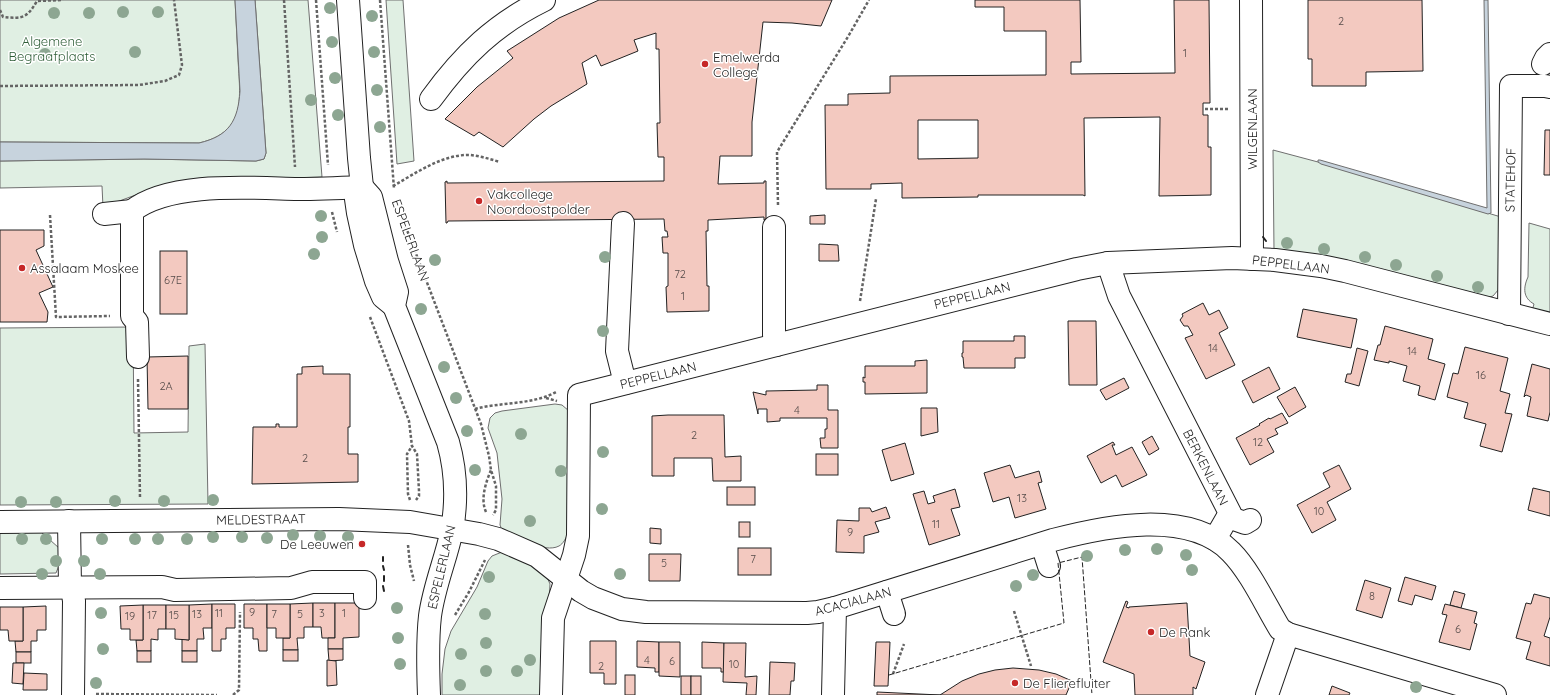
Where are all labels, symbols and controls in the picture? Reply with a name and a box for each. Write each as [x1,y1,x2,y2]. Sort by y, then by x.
house number: 2 [1338,14,1344,28]
park label: Algemene Begraafplaats [9,33,95,64]
house number: 1 [1183,46,1187,60]
place label: Emelwerda College [713,49,780,80]
marker: Emelwerda College [700,59,710,69]
street label: WILGENLAAN [1244,88,1260,170]
street label: STATEHOF [1501,148,1519,212]
place label: Vakcollege Noordoostpolder [487,186,590,217]
marker: Vakcollege Noordoostpolder [474,196,484,206]
street label: ESPELERLAAN [389,197,433,283]
street label: PEPPELLAAN [1251,251,1331,277]
place label: Assalaam Moskee [30,260,139,276]
marker: Assalaam Moskee [17,263,27,273]
house number: 72 [674,267,686,281]
house number: 67E [164,273,182,287]
street label: PEPPELLAAN [932,278,1012,312]
house number: 1 [681,289,685,303]
house number: 14 [1208,341,1218,355]
house number: 14 [1407,344,1417,358]
street label: PEPPELLAAN [618,358,698,392]
house number: 16 [1476,368,1486,382]
house number: 2A [159,379,173,393]
house number: 4 [794,403,800,417]
street label: BERKENLAAN [1180,426,1232,508]
house number: 2 [691,428,697,442]
house number: 12 [1253,435,1263,449]
house number: 2 [302,451,308,465]
house number: 13 [1017,491,1027,505]
house number: 10 [1314,504,1324,518]
street label: MELDESTRAAT [216,510,306,528]
house number: 11 [932,517,940,531]
street label: ESPELERLAAN [424,523,458,611]
house number: 9 [847,525,853,539]
place label: De Leeuwen [280,536,354,552]
marker: De Leeuwen [357,539,367,549]
house number: 7 [750,552,756,566]
house number: 5 [661,556,667,570]
street label: ACACIALAAN [813,583,893,619]
house number: 8 [1369,589,1375,603]
house number: 9 [249,605,255,619]
house number: 11 [215,606,223,620]
house number: 3 [319,606,325,620]
house number: 1 [342,606,346,620]
house number: 13 [192,607,202,621]
house number: 7 [271,607,277,621]
house number: 5 [297,607,303,621]
house number: 17 [147,608,157,622]
house number: 15 [169,608,179,622]
house number: 19 [125,609,135,623]
house number: 6 [1455,622,1461,636]
place label: De Rank [1159,624,1210,640]
marker: De Rank [1146,627,1156,637]
house number: 4 [644,653,650,667]
house number: 6 [669,654,675,668]
house number: 10 [729,657,739,671]
house number: 2 [598,659,604,673]
place label: De Flierefluiter [1023,675,1110,691]
marker: De Flierefluiter [1010,678,1020,688]

